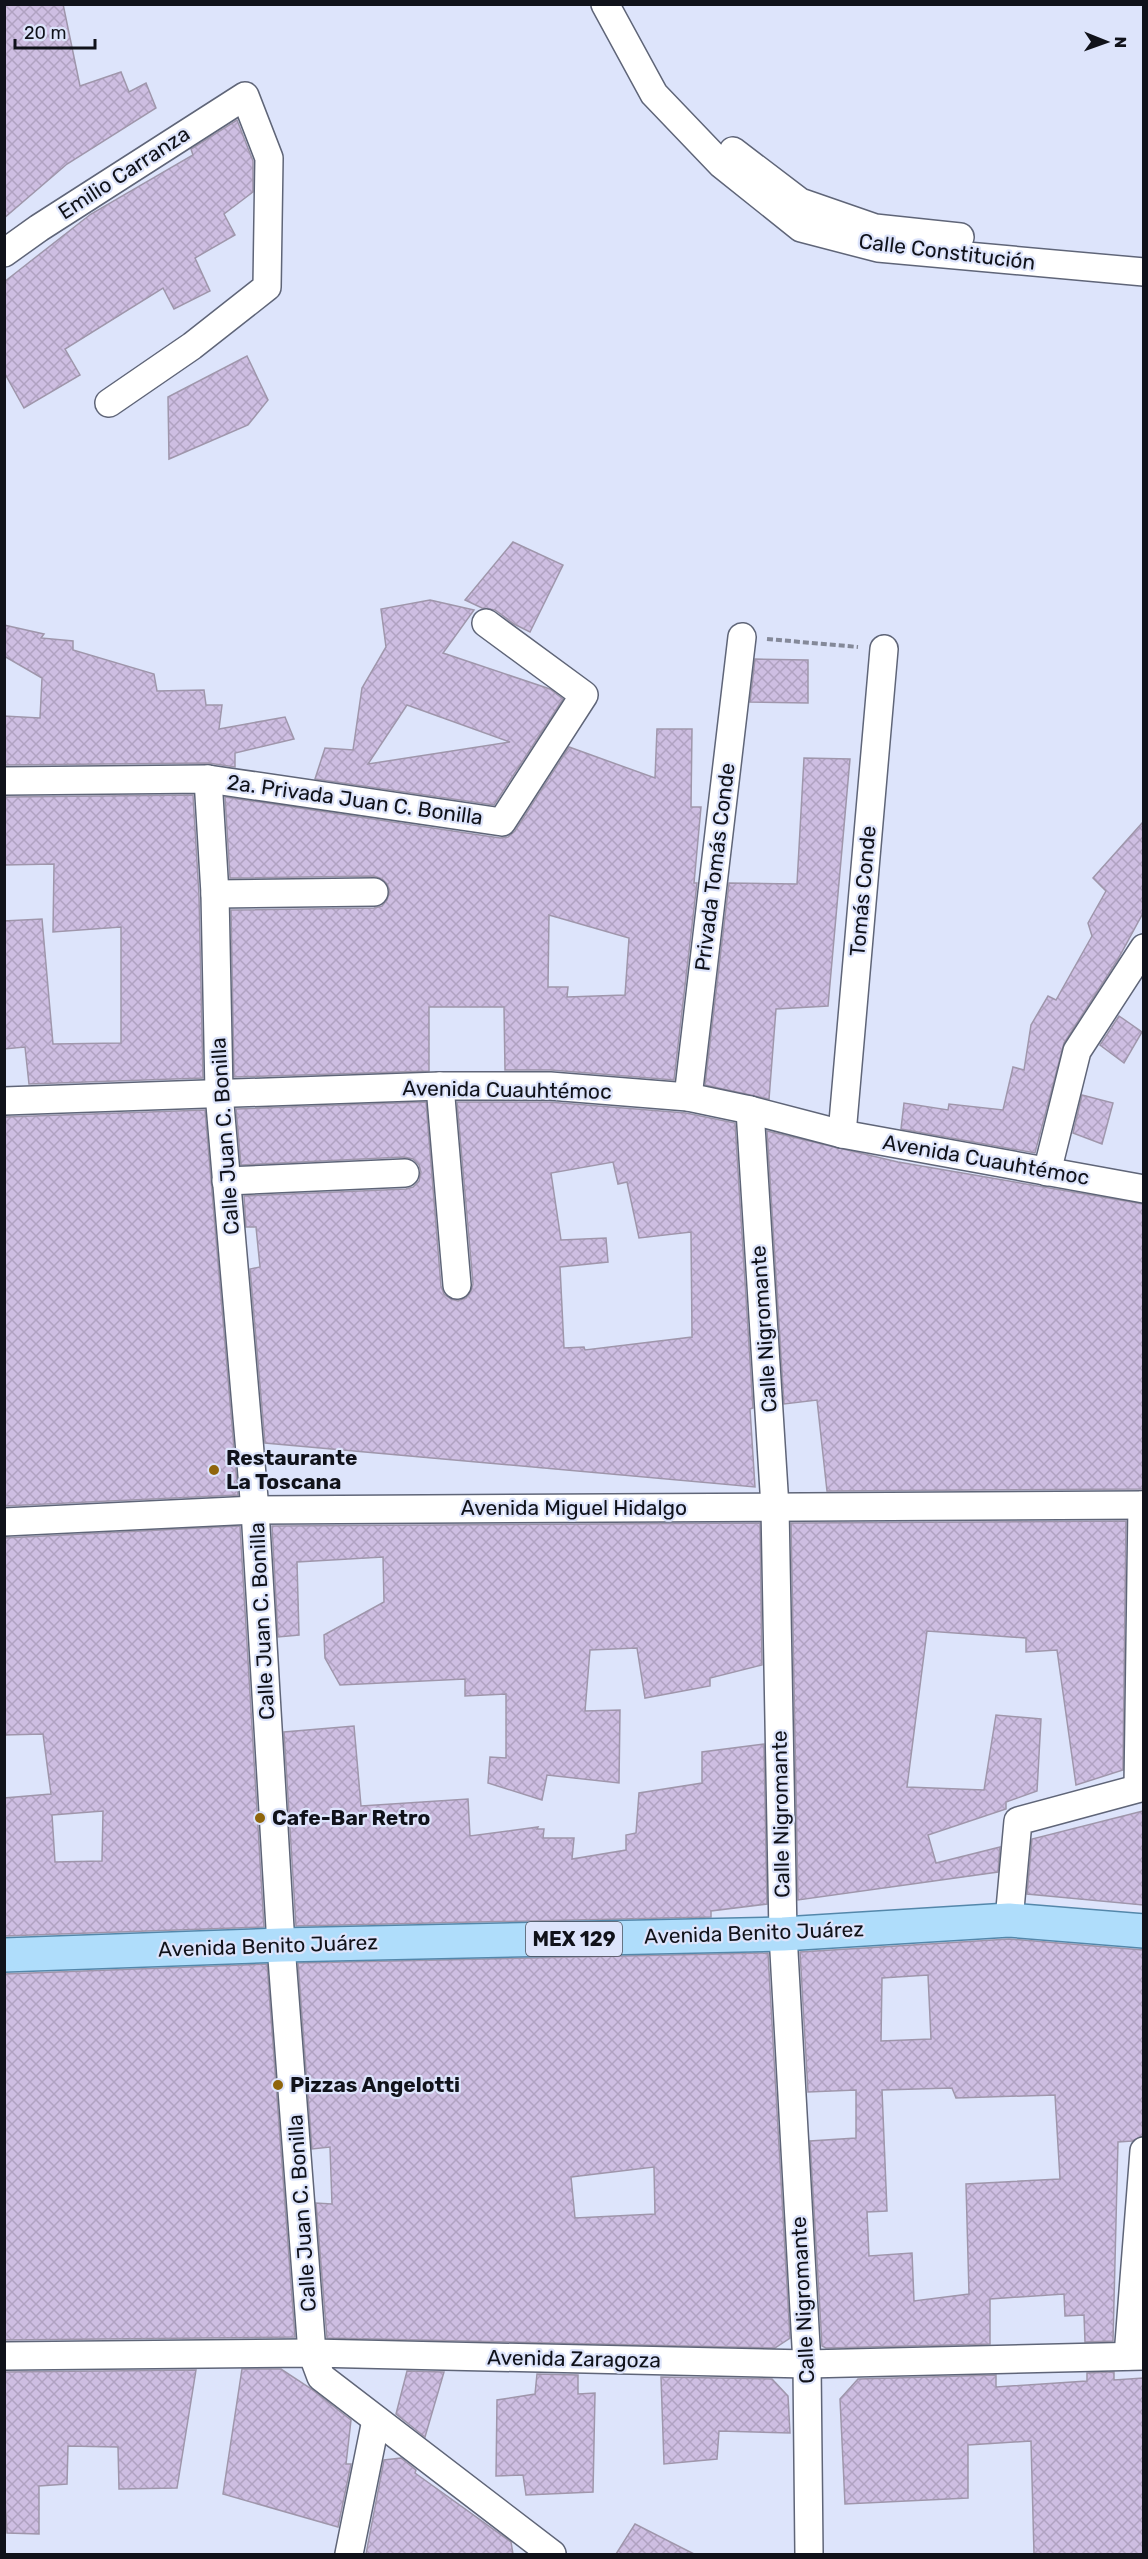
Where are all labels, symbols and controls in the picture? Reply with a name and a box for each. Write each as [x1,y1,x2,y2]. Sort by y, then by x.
scale bar [15,12,94,50]
north arrow [1076,12,1136,72]
text: 20 m [24,22,66,44]
text: N [1111,36,1130,48]
street label: Emilio Carranza [53,121,194,224]
street label: Calle Constitución [857,228,1037,275]
street label: Privada Tomás Conde [689,762,740,972]
street label: 2a. Privada Juan C. Bonilla [226,769,485,830]
street label: Tomás Conde [844,824,881,957]
street label: Calle Juan C. Bonilla [205,1036,244,1236]
street label: Avenida Cuauhtémoc [402,1075,612,1104]
street label: Avenida Cuauhtémoc [881,1129,1091,1190]
street label: Calle Nigromante [745,1245,782,1413]
place label: Restaurante La Toscana [226,1445,357,1494]
marker: Restaurante La Toscana [207,1463,221,1477]
street label: Avenida Miguel Hidalgo [461,1495,687,1520]
street label: Calle Juan C. Bonilla [244,1522,279,1720]
street label: Calle Nigromante [767,1730,794,1898]
place label: Cafe-Bar Retro [272,1805,430,1830]
marker: Cafe-Bar Retro [253,1811,267,1825]
street label: Avenida Benito Juárez [644,1916,864,1949]
road number: MEX 129 [526,1922,622,1956]
street label: Avenida Benito Juárez [158,1929,378,1962]
place label: Pizzas Angelotti [290,2072,460,2097]
marker: Pizzas Angelotti [271,2078,285,2092]
street label: Calle Juan C. Bonilla [282,2113,321,2313]
street label: Calle Nigromante [786,2216,819,2384]
street label: Avenida Zaragoza [487,2344,661,2373]

